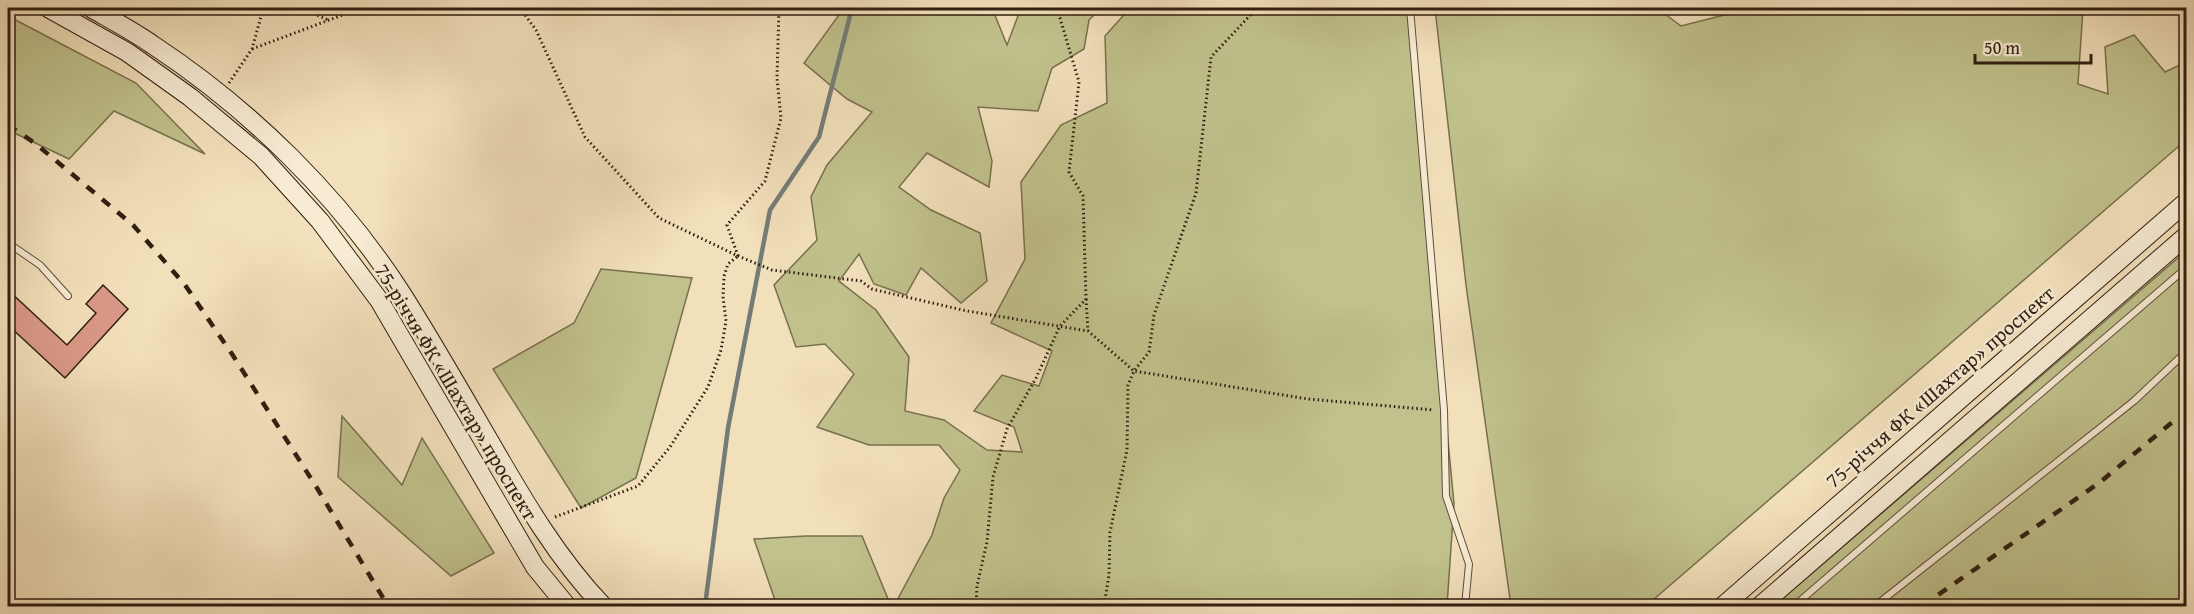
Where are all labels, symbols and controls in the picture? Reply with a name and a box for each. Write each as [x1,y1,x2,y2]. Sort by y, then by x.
scale bar [1975,27,2090,65]
text: 50 m [1984,34,2020,61]
street label: 75-річчя ФК «Шахтар» проспект [367,257,546,526]
street label: 75-річчя ФК «Шахтар» проспект [1818,278,2061,495]

